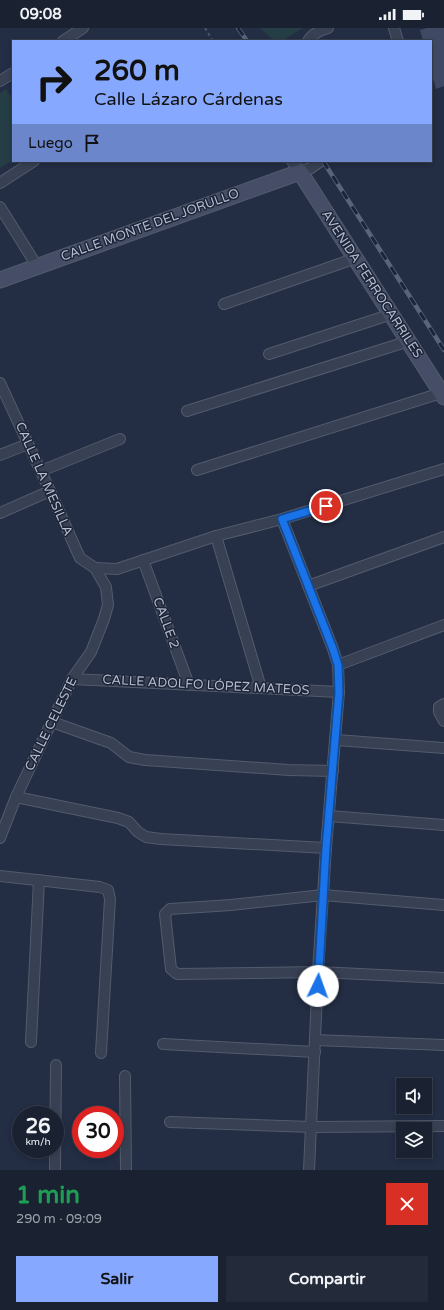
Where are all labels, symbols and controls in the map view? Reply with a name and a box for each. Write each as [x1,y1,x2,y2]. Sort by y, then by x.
text: 09:08 [20,5,62,23]
text: 260 m [94,54,180,88]
icon: right [28,56,80,108]
text: Calle Lázaro Cárdenas [94,88,283,110]
icon: arrive [81,132,103,154]
text: Luego [28,134,73,152]
street label: CALLE MONTE DEL JORULLO [59,185,241,265]
street label: AVENIDA FERROCARRILES [318,207,426,361]
street label: CALLE LA MESILLA [12,420,76,539]
pin [309,489,343,523]
icon: arrive [315,495,337,517]
street label: CALLE 2 [149,595,183,651]
street label: CALLE ADOLFO LÓPEZ MATEOS [102,672,310,698]
street label: CALLE CELESTE [21,675,81,773]
position arrow [297,965,339,1007]
map controls [396,1078,432,1158]
button: sound [396,1078,432,1114]
speed limit sign: 30 [72,1106,124,1158]
text: 26 [25,1115,51,1139]
button: layers [396,1122,432,1158]
text: km/h [25,1136,51,1148]
text: 1 min [16,1181,80,1210]
button: close [386,1183,428,1225]
text: 290 m · 09:09 [16,1211,102,1227]
button: Salir [16,1256,218,1302]
button: Compartir [226,1256,428,1302]

